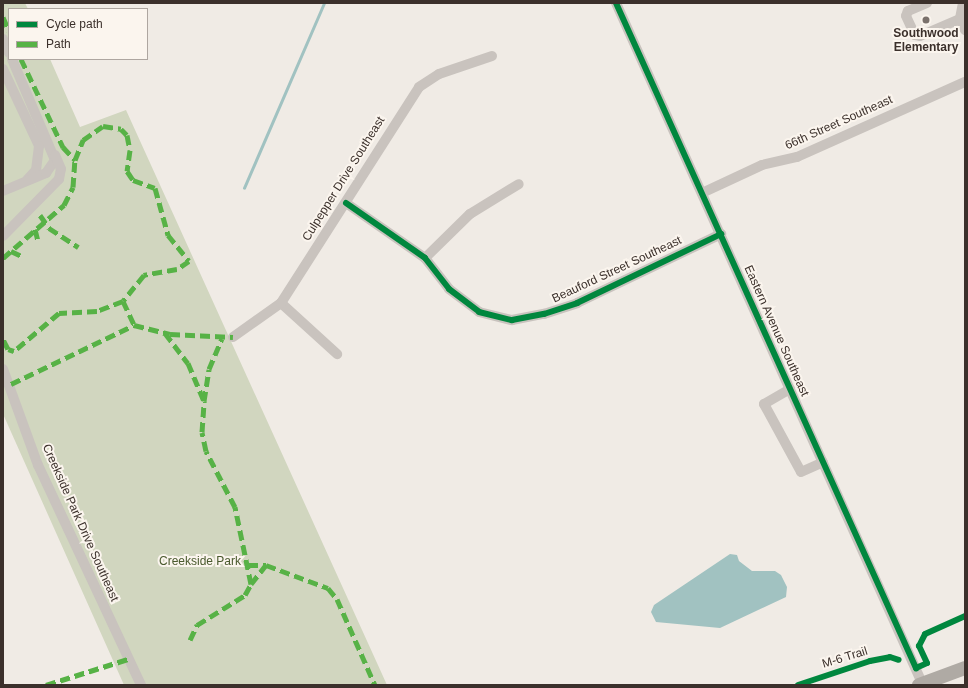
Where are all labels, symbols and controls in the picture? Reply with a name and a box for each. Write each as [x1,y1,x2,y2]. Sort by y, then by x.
legend [8,8,148,60]
marker: Southwood Elementary [921,15,931,25]
text: Cycle path [46,17,103,31]
place label: Southwood Elementary [893,27,959,55]
text: Path [46,37,71,51]
street label: 66th Street Southeast [783,93,895,153]
street label: Culpepper Drive Southeast [300,114,388,244]
street label: Beauford Street Southeast [550,234,684,306]
street label: Eastern Avenue Southeast [740,263,812,399]
street label: Creekside Park Drive Southeast [39,442,121,604]
park label: Creekside Park [159,555,241,569]
street label: M-6 Trail [820,644,870,672]

